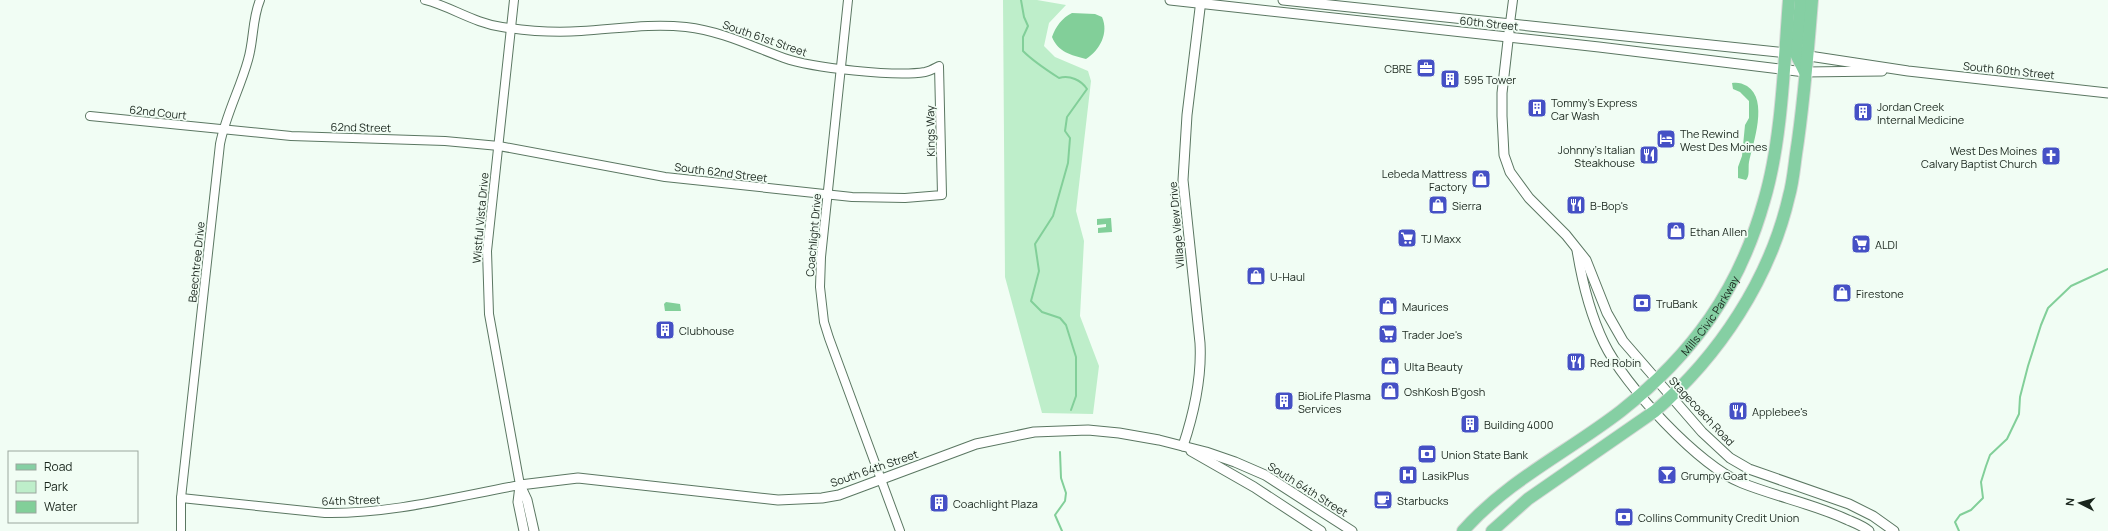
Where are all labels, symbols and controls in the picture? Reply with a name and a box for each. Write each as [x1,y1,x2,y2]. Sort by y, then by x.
street label: 60th Street [1459,12,1519,34]
street label: South 61st Street [721,16,809,60]
office icon: CBRE [1415,57,1437,79]
street label: South 60th Street [1962,58,2056,82]
place label: CBRE [1384,61,1412,76]
building icon: 595 Tower [1439,68,1461,90]
place label: 595 Tower [1464,72,1516,87]
place label: Tommy's Express Car Wash [1551,95,1638,123]
building icon: Tommy's Express Car Wash [1526,97,1548,119]
place label: Jordan Creek Internal Medicine [1877,99,1965,127]
building icon: Jordan Creek Internal Medicine [1852,101,1874,123]
street label: 62nd Court [129,102,187,122]
street label: Kings Way [922,105,938,157]
street label: 62nd Street [331,119,391,135]
place label: The Rewind West Des Moines [1680,126,1767,154]
hotel icon: The Rewind West Des Moines [1655,128,1677,150]
place label: Johnny's Italian Steakhouse [1558,142,1636,170]
place label: West Des Moines Calvary Baptist Church [1921,143,2037,171]
restaurant icon: Johnny's Italian Steakhouse [1638,144,1660,166]
church icon: West Des Moines Calvary Baptist Church [2040,145,2062,167]
street label: South 62nd Street [674,159,768,185]
place label: Lebeda Mattress Factory [1382,166,1467,194]
shop icon: Lebeda Mattress Factory [1470,168,1492,190]
street label: Wistful Vista Drive [469,171,491,264]
street label: Village View Drive [1165,180,1187,269]
street label: Coachlight Drive [802,192,824,277]
shop icon: Sierra [1427,194,1449,216]
restaurant icon: B-Bop's [1565,194,1587,216]
place label: Sierra [1452,198,1482,213]
place label: B-Bop's [1590,198,1628,213]
street label: Beechtree Drive [184,220,208,303]
shop icon: Ethan Allen [1665,220,1687,242]
place label: Ethan Allen [1690,224,1747,239]
supermarket icon: TJ Maxx [1396,227,1418,249]
place label: TJ Maxx [1421,231,1461,246]
supermarket icon: ALDI [1850,233,1872,255]
place label: ALDI [1875,237,1898,252]
shop icon: U-Haul [1245,265,1267,287]
place label: U-Haul [1270,269,1305,284]
street label: Mills Civic Parkway [1677,273,1742,358]
shop icon: Firestone [1831,282,1853,304]
place label: Firestone [1856,286,1904,301]
bank icon: TruBank [1631,292,1653,314]
shop icon: Maurices [1377,295,1399,317]
place label: TruBank [1656,296,1698,311]
place label: Maurices [1402,299,1449,314]
building icon: Clubhouse [654,319,676,341]
place label: Clubhouse [679,323,735,338]
supermarket icon: Trader Joe's [1377,323,1399,345]
place label: Trader Joe's [1402,327,1462,342]
restaurant icon: Red Robin [1565,351,1587,373]
shop icon: Ulta Beauty [1379,355,1401,377]
place label: Red Robin [1590,355,1641,370]
place label: Ulta Beauty [1404,359,1463,374]
street label: Stagecoach Road [1666,373,1738,449]
shop icon: OshKosh B'gosh [1379,380,1401,402]
place label: OshKosh B'gosh [1404,384,1485,399]
place label: BioLife Plasma Services [1298,388,1371,416]
building icon: BioLife Plasma Services [1273,390,1295,412]
restaurant icon: Applebee's [1727,400,1749,422]
place label: Applebee's [1752,404,1808,419]
building icon: Building 4000 [1459,413,1481,435]
place label: Building 4000 [1484,417,1553,432]
bank icon: Union State Bank [1416,443,1438,465]
street label: South 64th Street [828,446,920,490]
place label: Union State Bank [1441,447,1529,462]
legend [8,451,138,523]
text: Road [44,458,72,475]
street label: South 64th Street [1265,458,1351,520]
hospital icon: LasikPlus [1397,464,1419,486]
bar icon: Grumpy Goat [1656,464,1678,486]
place label: LasikPlus [1422,468,1469,483]
place label: Grumpy Goat [1681,468,1748,483]
text: Park [44,478,69,495]
north arrow [2060,483,2100,523]
cafe icon: Starbucks [1372,489,1394,511]
street label: 64th Street [321,491,381,509]
building icon: Coachlight Plaza [928,492,950,514]
place label: Starbucks [1397,493,1449,508]
place label: Coachlight Plaza [953,496,1038,511]
text: N [2062,497,2077,507]
text: Water [44,498,78,515]
bank icon: Collins Community Credit Union [1613,506,1635,528]
place label: Collins Community Credit Union [1638,510,1799,525]

